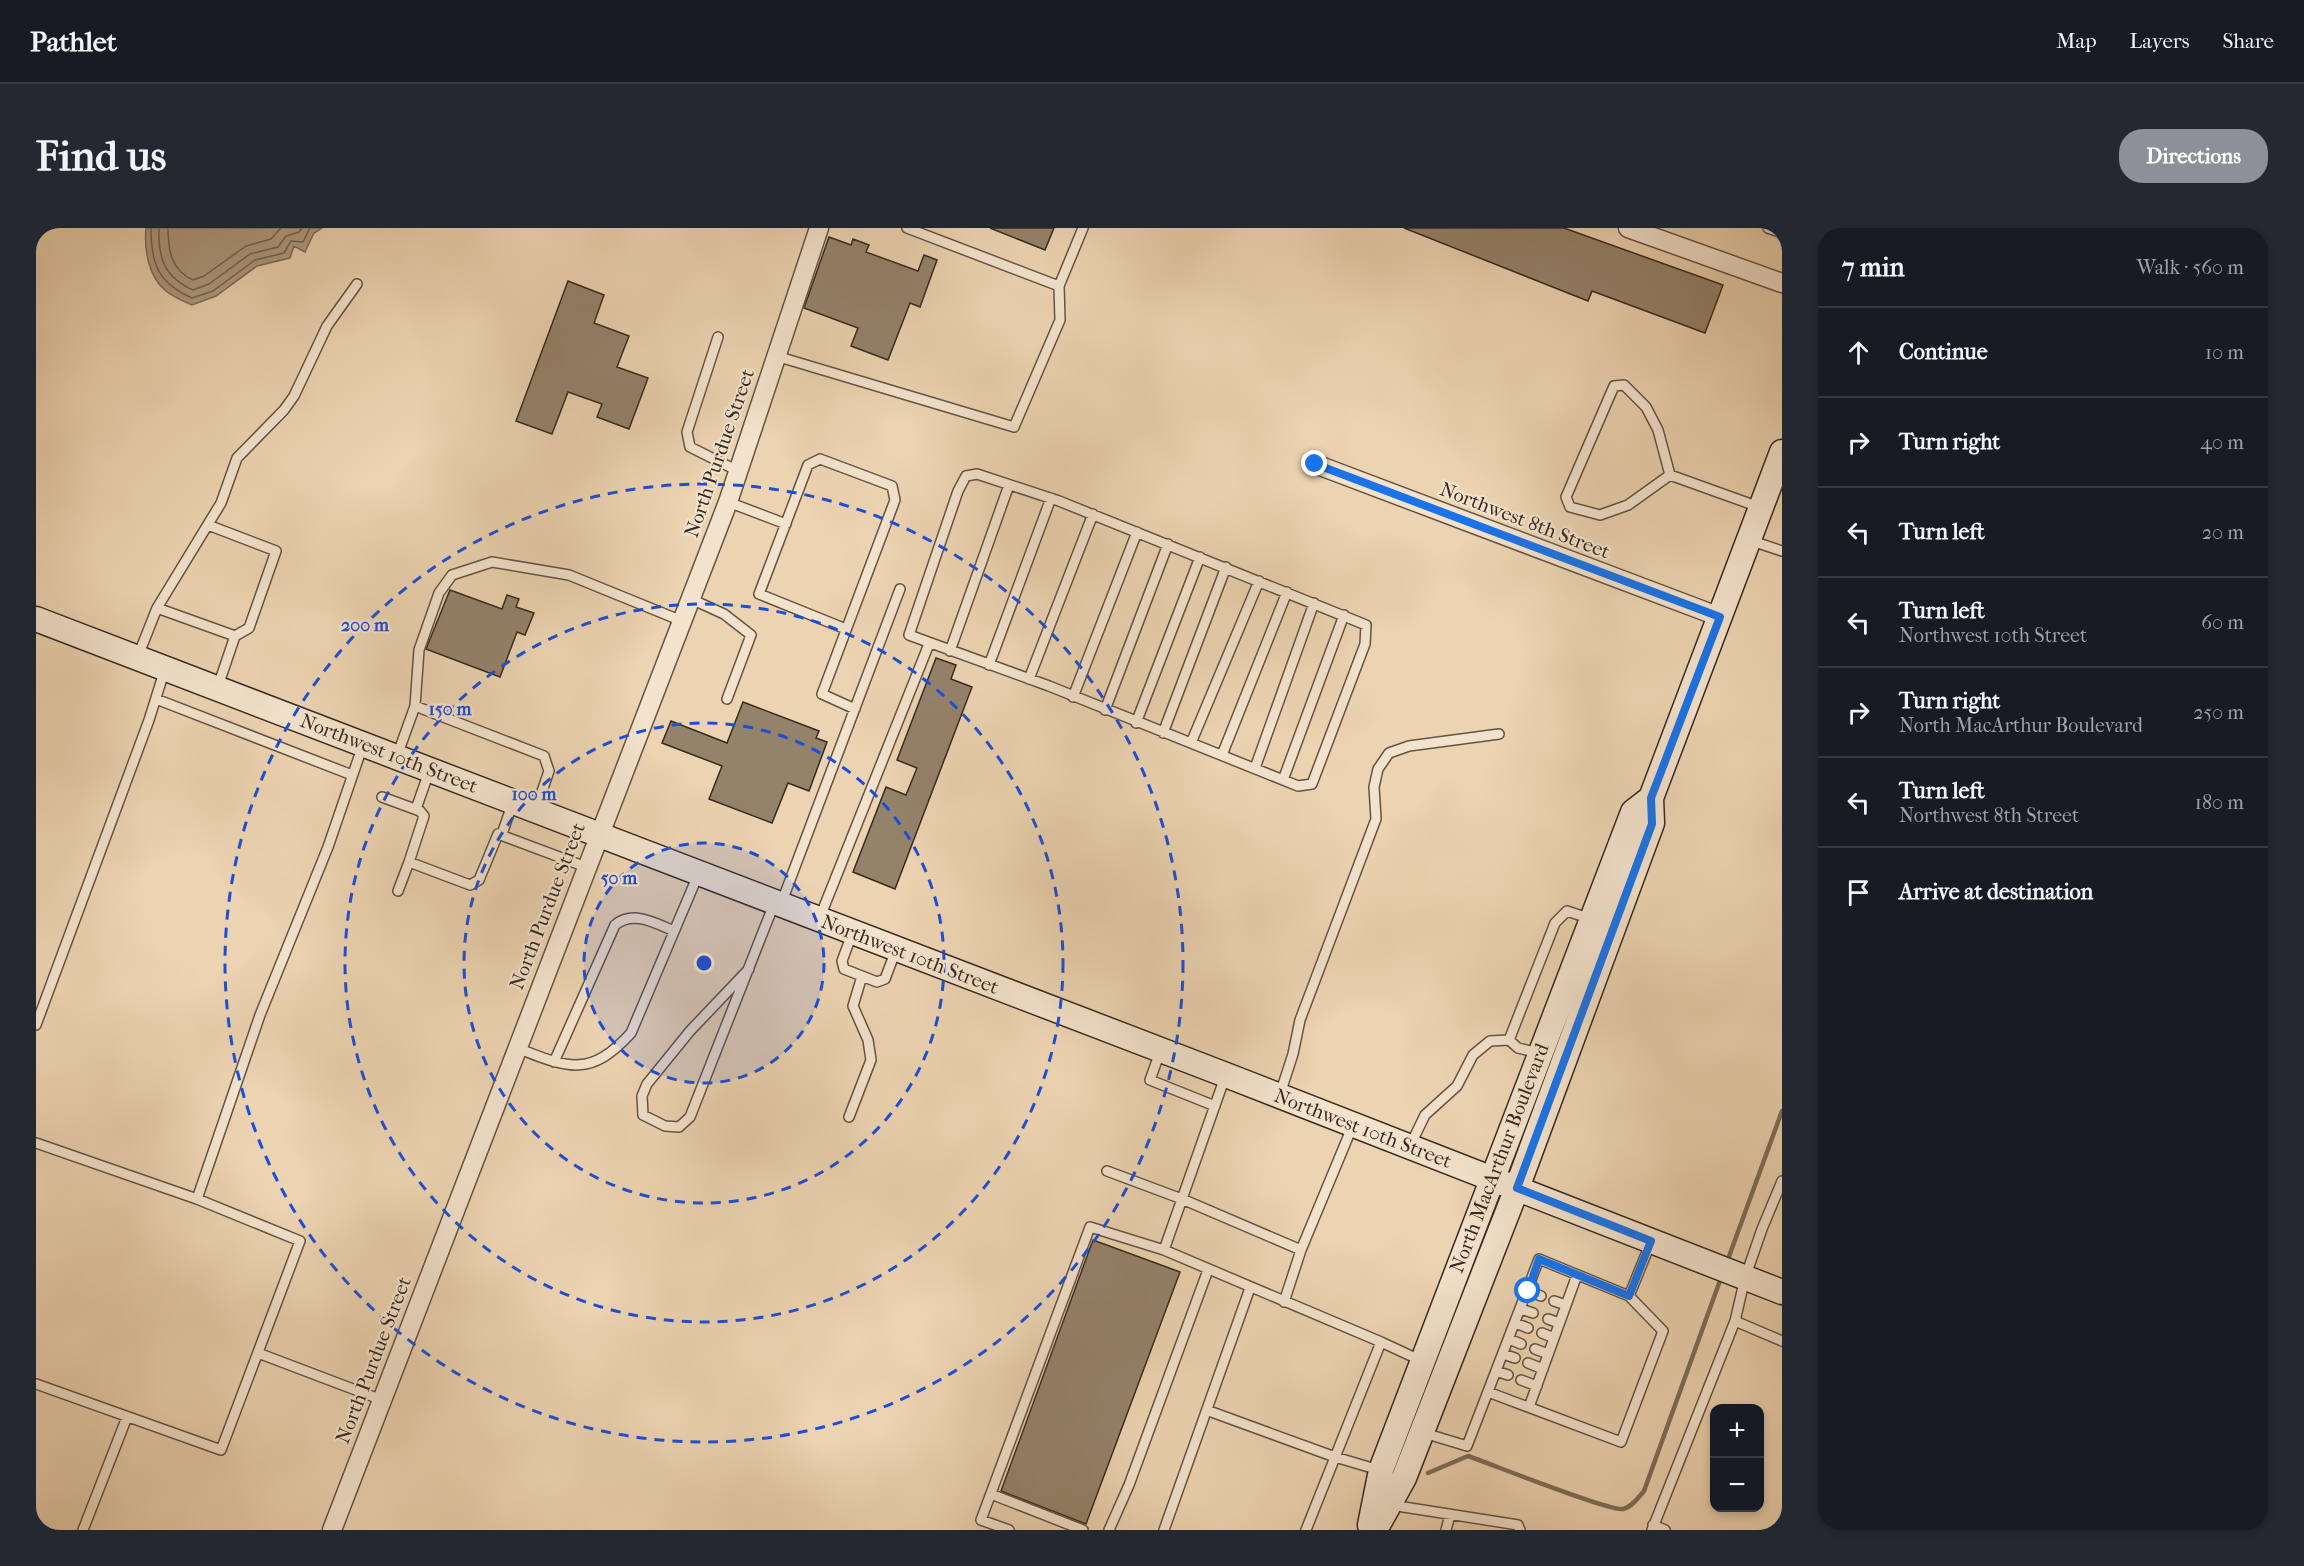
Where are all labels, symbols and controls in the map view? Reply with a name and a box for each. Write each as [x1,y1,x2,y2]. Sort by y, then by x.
text: Pathlet [30,25,117,58]
text: Map [2056,29,2097,53]
text: Layers [2130,29,2189,53]
text: Share [2222,29,2274,53]
button: Directions [2119,129,2268,183]
text: Find us [36,132,166,181]
text: 7 min [1842,252,1905,283]
text: Walk · 560 m [2137,256,2244,279]
icon: ahead [1842,336,1875,369]
text: Continue [1899,339,1988,365]
text: 10 m [2205,341,2244,364]
street label: North Purdue Street [680,366,759,540]
icon: right [1842,426,1875,459]
text: Turn right [1899,429,2000,455]
text: 40 m [2200,431,2244,454]
route end [1301,450,1327,476]
street label: Northwest 8th Street [1437,477,1613,563]
icon: left [1842,516,1875,549]
text: Turn left [1899,519,1985,545]
text: 20 m [2202,521,2244,544]
text: Turn left [1899,598,1985,624]
icon: left [1842,606,1875,639]
text: 60 m [2201,611,2244,634]
text: 200 m [341,615,390,636]
text: Northwest 10th Street [1899,624,2087,647]
text: Turn right [1899,688,2000,714]
icon: right [1842,696,1875,729]
text: 150 m [429,699,472,720]
text: 250 m [2193,701,2244,724]
street label: Northwest 10th Street [297,709,481,798]
text: North MacArthur Boulevard [1899,714,2143,737]
text: Turn left [1899,778,1985,804]
text: 100 m [511,784,558,805]
icon: left [1842,786,1875,819]
text: 180 m [2195,791,2244,814]
text: Northwest 8th Street [1899,804,2079,827]
street label: North Purdue Street [505,820,590,993]
text: 50 m [601,868,638,889]
icon: arrive [1842,876,1875,909]
text: Arrive at destination [1899,879,2093,905]
street label: Northwest 10th Street [818,910,1002,999]
centre of rings [694,953,714,973]
street label: North MacArthur Boulevard [1445,1039,1554,1276]
street label: Northwest 10th Street [1271,1084,1455,1173]
street label: North Purdue Street [331,1274,416,1447]
route start [1514,1277,1540,1303]
map controls [1710,1404,1764,1512]
button: + [1710,1404,1764,1458]
button: − [1710,1458,1764,1512]

